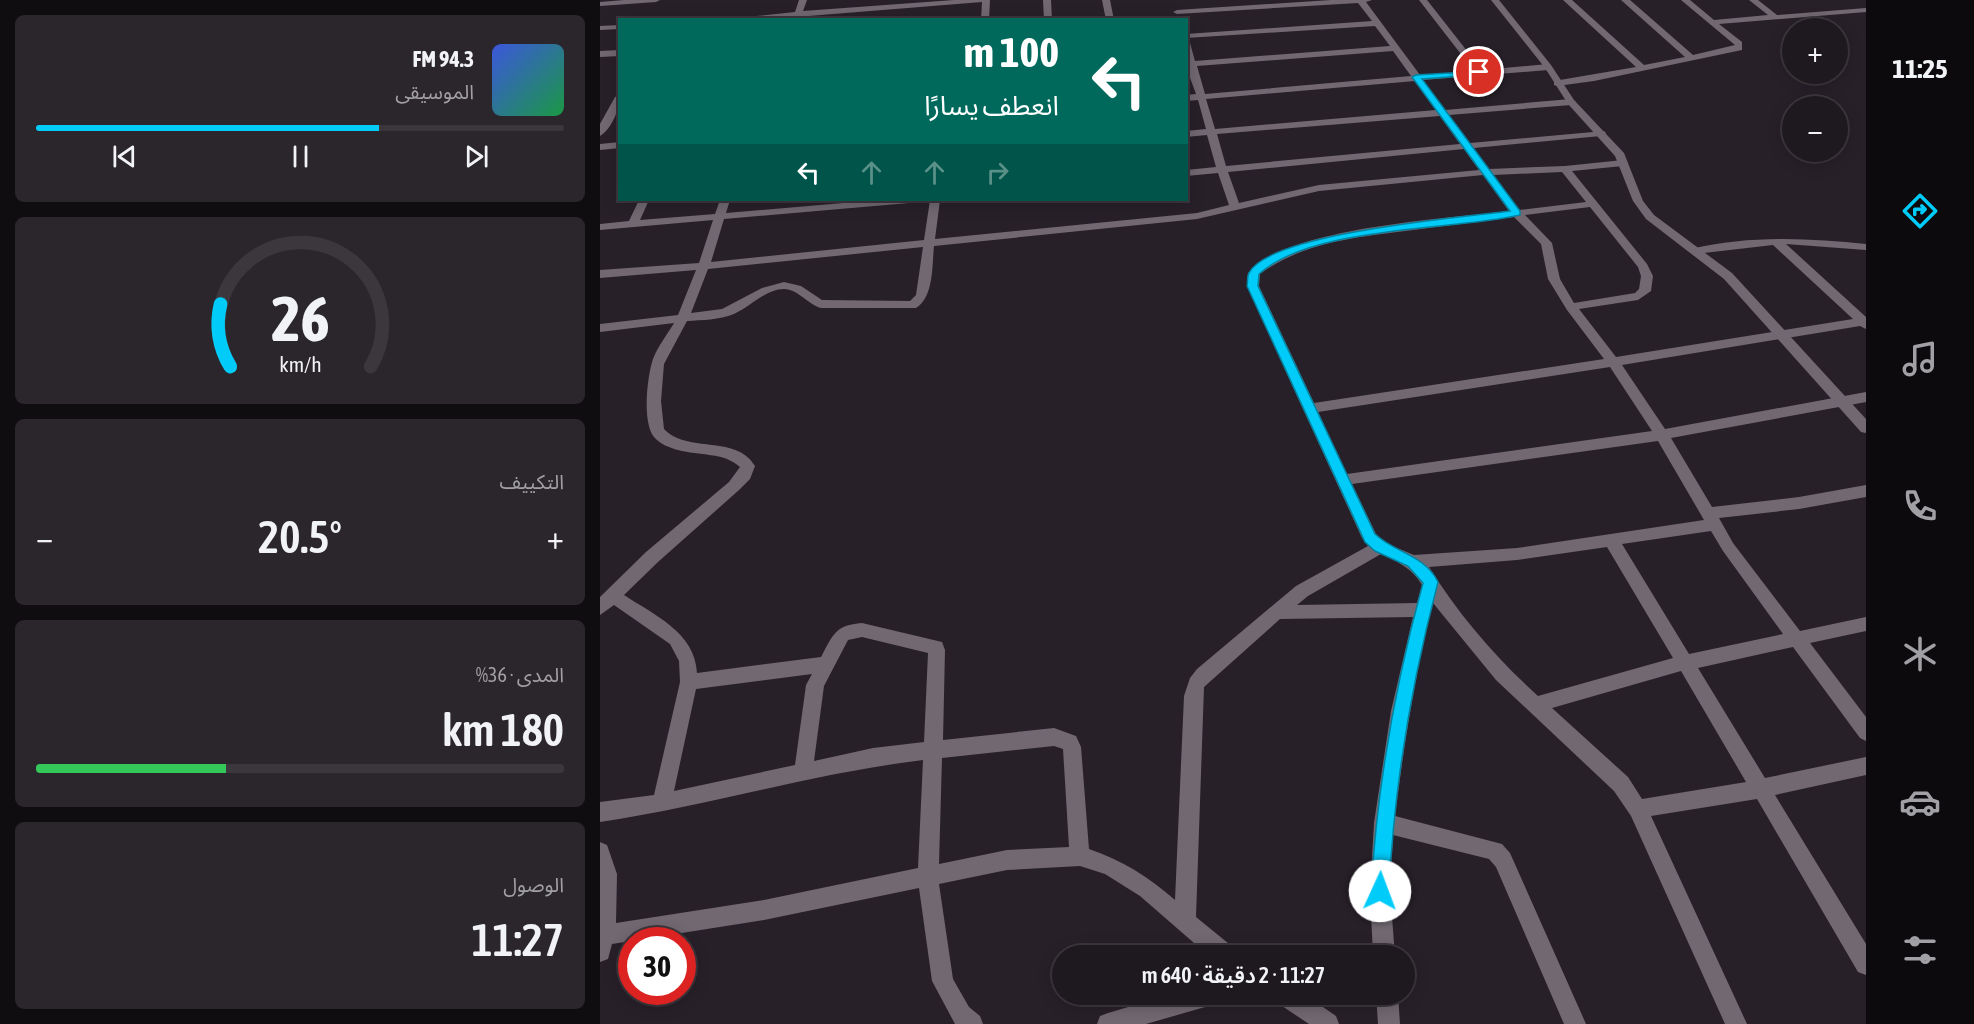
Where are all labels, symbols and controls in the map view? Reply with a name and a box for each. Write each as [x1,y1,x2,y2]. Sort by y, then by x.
map controls [1782,18,1848,162]
button: + [1782,18,1848,84]
text: 100 m [964,28,1059,76]
icon: left [1080,42,1158,120]
text: 94.3 FM [412,46,474,72]
pin [1453,46,1504,97]
text: 11:25 [1892,53,1948,84]
icon: arrive [1462,55,1495,88]
text: الموسيقى [395,80,474,103]
text: انعطف يسارًا [924,90,1059,121]
button: − [1782,96,1848,162]
icon: previous [108,140,141,173]
icon: pause [284,140,317,173]
icon: next [460,140,493,173]
icon: left [792,156,825,189]
icon: ahead [855,156,888,189]
icon: ahead [918,156,951,189]
icon: right [981,156,1014,189]
icon: directions [1899,190,1941,232]
text: 26 [271,283,329,354]
icon: music [1899,338,1941,380]
text: km/h [279,353,321,378]
text: التكييف [500,470,564,493]
icon: phone [1899,485,1941,527]
text: 20.5° [258,511,342,563]
text: − [36,518,53,556]
text: + [547,518,564,556]
icon: climate [1899,633,1941,675]
text: المدى · 36% [476,663,564,686]
text: 180 km [442,704,564,756]
icon: car [1899,781,1941,823]
position arrow [1348,859,1412,923]
text: الوصول [503,873,564,896]
text: 11:27 [471,914,564,966]
speed limit sign: 30 [618,927,696,1005]
icon: filters [1899,929,1941,971]
text: 11:27 · 2 دقيقة · 640 m [1142,962,1325,988]

